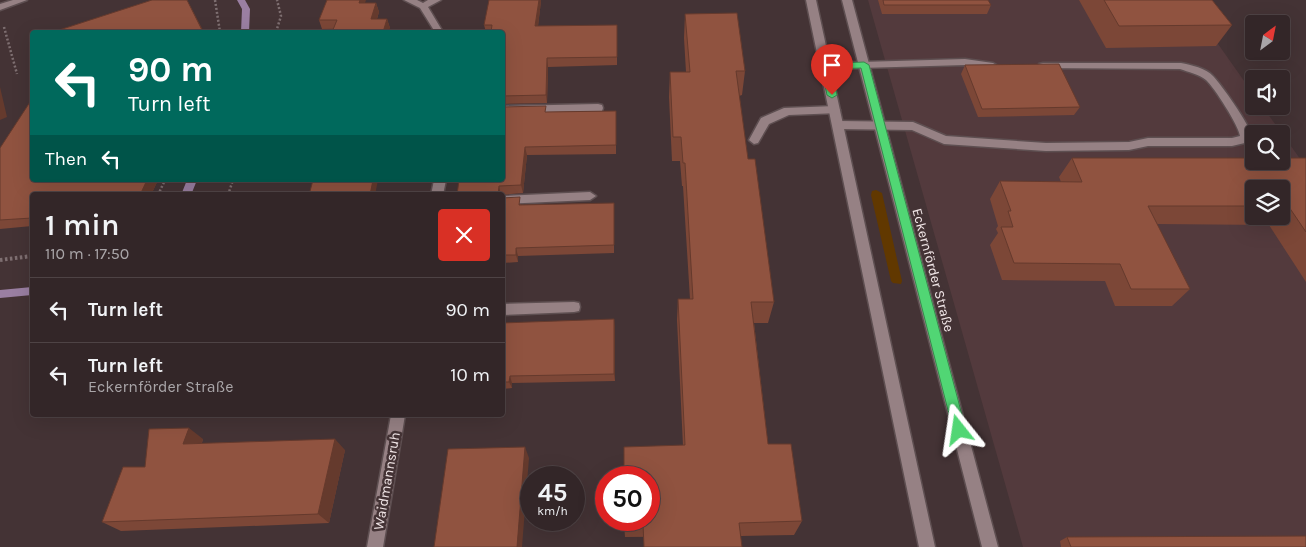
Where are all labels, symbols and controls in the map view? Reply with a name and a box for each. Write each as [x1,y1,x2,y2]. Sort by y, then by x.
north arrow [1245,15,1290,60]
map controls [1245,15,1290,225]
pin [811,44,853,95]
text: 90 m [128,49,214,90]
icon: left [45,50,110,115]
icon: arrive [818,51,846,79]
button: sound [1245,70,1290,115]
text: Turn left [128,91,211,117]
button: search [1245,125,1290,170]
icon: left [97,145,125,173]
text: Then [45,148,87,170]
button: layers [1245,180,1290,225]
street label: Eckernförder Straße [908,206,958,334]
text: 1 min [45,207,119,243]
button: close [438,209,490,261]
text: 110 m · 17:50 [45,244,129,263]
icon: left [45,296,73,324]
text: Turn left [88,299,163,321]
text: 90 m [445,299,490,321]
text: Turn left [88,355,163,377]
icon: left [45,361,73,389]
text: 10 m [450,364,490,386]
text: Eckernförder Straße [88,377,234,396]
position arrow [932,403,984,455]
street label: Waidmannsruh [370,431,404,531]
speed limit sign: 50 [595,466,660,531]
text: 45 [538,478,567,507]
text: km/h [537,504,568,518]

